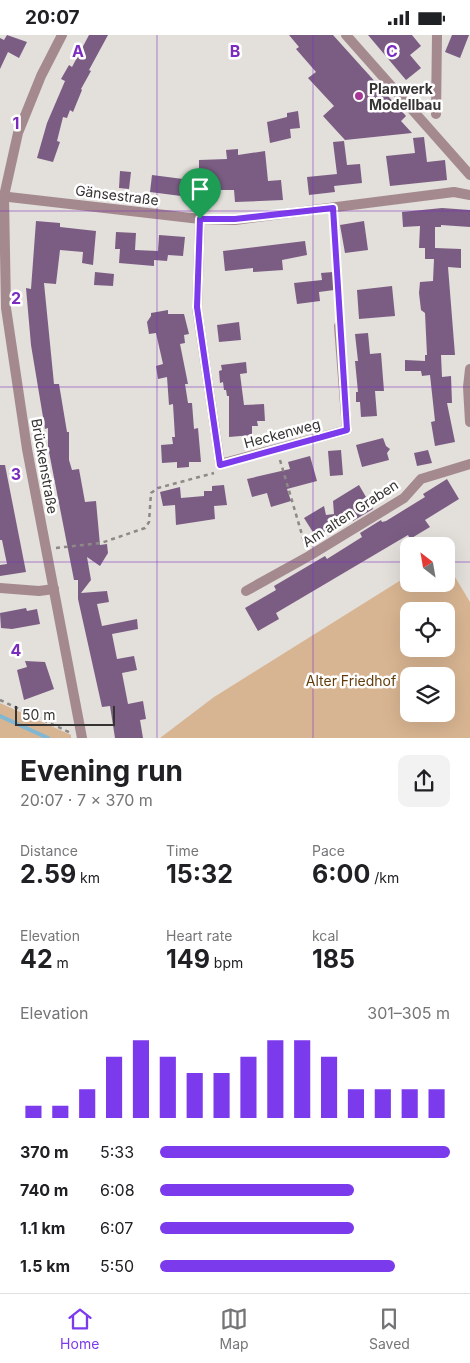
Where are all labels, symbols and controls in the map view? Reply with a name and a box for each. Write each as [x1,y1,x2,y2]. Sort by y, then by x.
text: 20:07 [25,6,80,29]
text: A [72,41,84,61]
text: B [230,41,240,61]
text: C [386,41,398,61]
place label: Planwerk Modellbau [369,80,441,113]
marker: Planwerk Modellbau [353,90,365,102]
text: 1 [13,113,19,133]
pin [179,168,221,219]
icon: arrive [186,175,214,203]
street label: Gänsestraße [74,181,160,209]
text: 2 [11,288,21,308]
street label: Heckenweg [242,415,322,451]
street label: Brückenstraße [28,417,62,515]
text: 3 [11,464,21,484]
street label: Am alten Graben [299,476,401,550]
north arrow [400,537,455,593]
map controls [400,537,455,722]
button: locate [400,602,455,657]
text: 4 [11,640,22,660]
button: layers [400,667,455,722]
park label: Alter Friedhof [306,672,396,689]
scale bar [15,703,115,726]
text: 50 m [22,706,56,723]
text: Evening run [20,754,183,788]
button: share [398,755,450,807]
text: 20:07 · 7 × 370 m [20,790,153,810]
text: Distance [20,842,78,859]
text: Time [166,842,199,859]
text: Pace [312,842,345,859]
text: 2.59 [20,859,76,889]
text: 15:32 [166,859,233,889]
text: 6:00 [312,859,370,889]
text: km [76,869,100,886]
text: /km [370,869,399,886]
text: Elevation [20,927,80,944]
text: Heart rate [166,927,232,944]
text: kcal [312,927,339,944]
text: 42 [20,944,53,974]
text: 149 [166,944,210,974]
text: 185 [312,944,355,974]
text: m [53,954,69,971]
text: bpm [210,954,243,971]
text: Elevation [20,1003,89,1023]
text: 301–305 m [367,1003,450,1023]
text: 370 m [20,1142,69,1162]
text: 5:33 [100,1142,134,1162]
text: 740 m [20,1180,68,1200]
text: 6:08 [100,1180,135,1200]
text: 1.1 km [20,1218,65,1238]
text: 6:07 [100,1218,133,1238]
text: 1.5 km [20,1256,70,1276]
text: 5:50 [100,1256,134,1276]
tab: Home [60,1305,99,1352]
tab: Map [220,1305,249,1352]
tab: Saved [369,1305,410,1352]

